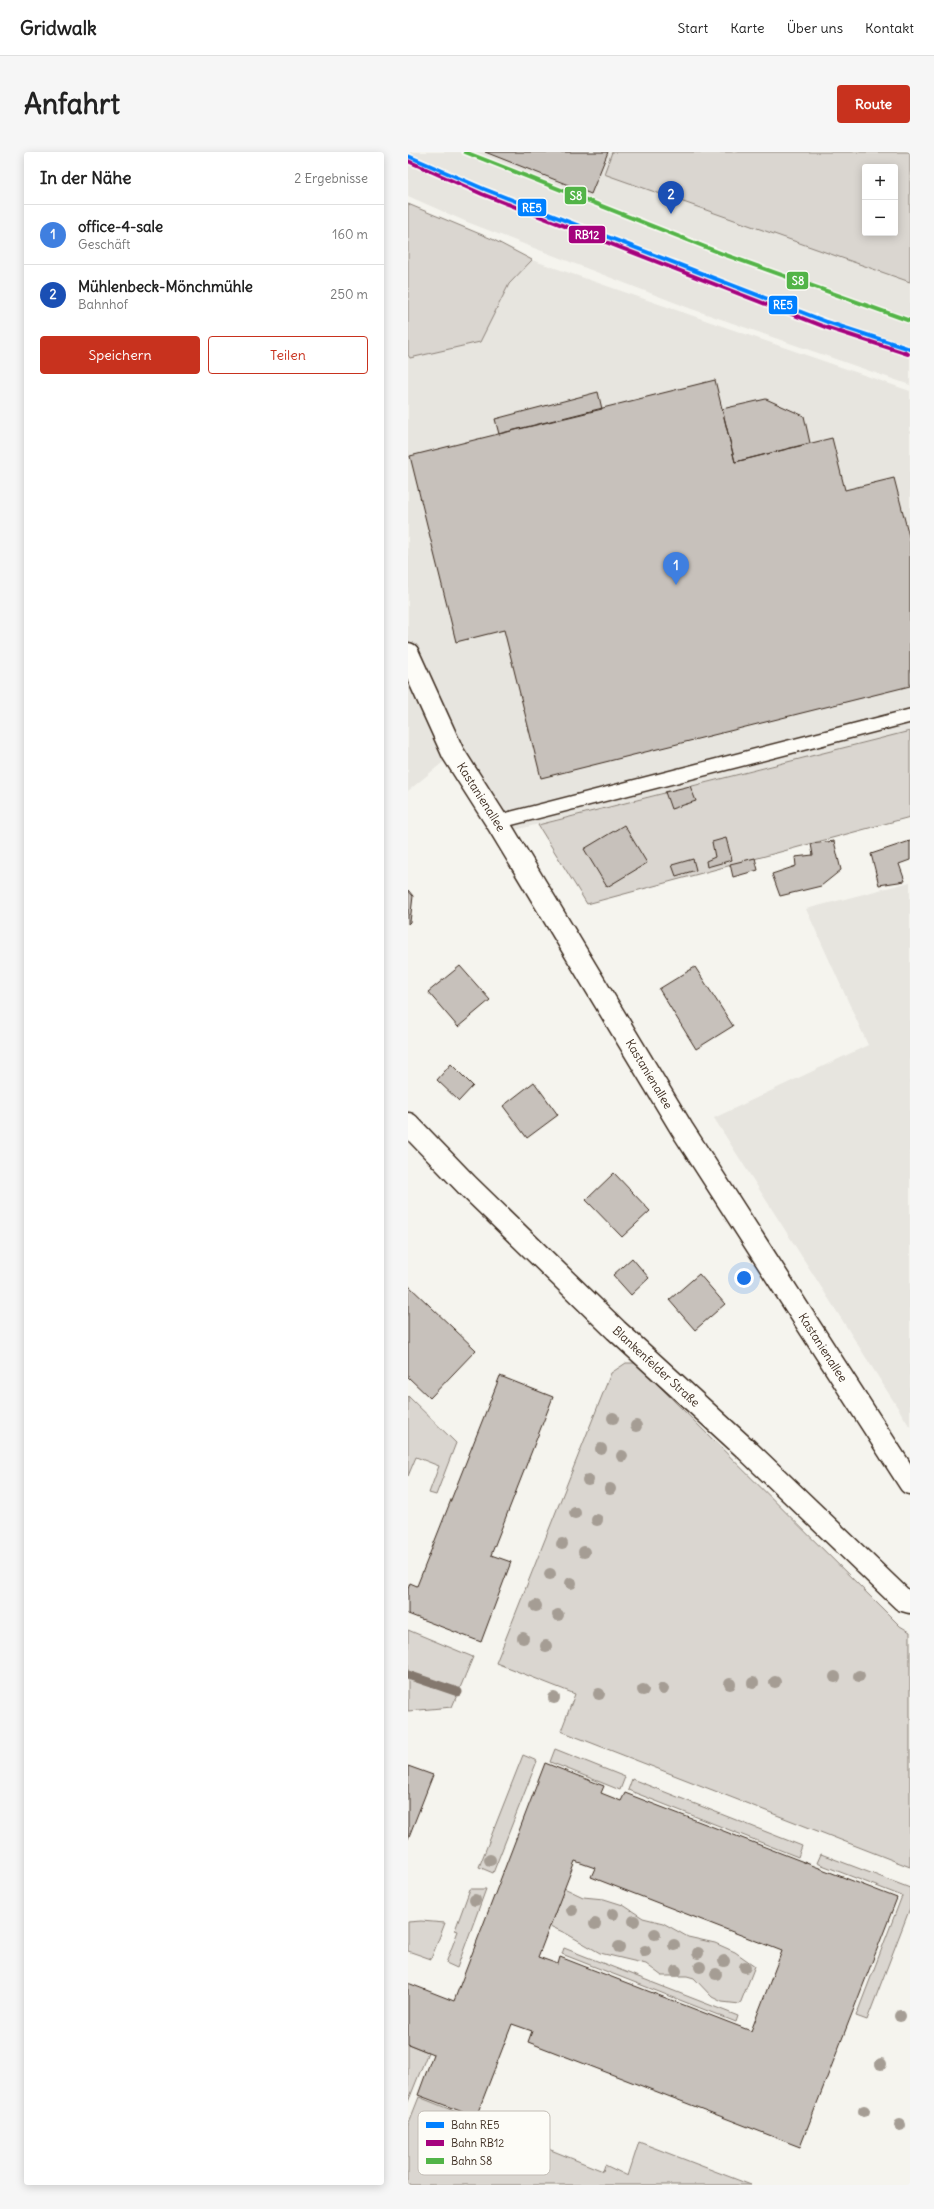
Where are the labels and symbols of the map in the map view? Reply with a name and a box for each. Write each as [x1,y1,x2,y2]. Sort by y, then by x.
pin: 2 [658,181,684,214]
line badge: S8 [564,186,587,205]
text: S8 [570,189,582,203]
line badge: RE5 [517,198,547,217]
text: RE5 [522,201,542,215]
line badge: RB12 [568,225,606,244]
text: RB12 [575,228,599,242]
line badge: S8 [786,271,809,290]
text: S8 [792,274,804,288]
line badge: RE5 [768,295,798,315]
text: RE5 [773,298,793,312]
pin: 1 [663,552,689,585]
street label: Kastanienallee [454,760,509,834]
street label: Kastanienallee [623,1036,676,1112]
your location [734,1268,754,1288]
street label: Kastanienallee [796,1310,851,1385]
street label: Blankenfelder Straße [610,1323,703,1410]
legend [418,2111,550,2175]
text: Bahn RE5 [451,2118,500,2132]
text: Bahn RB12 [451,2136,504,2150]
text: Bahn S8 [451,2154,492,2168]

